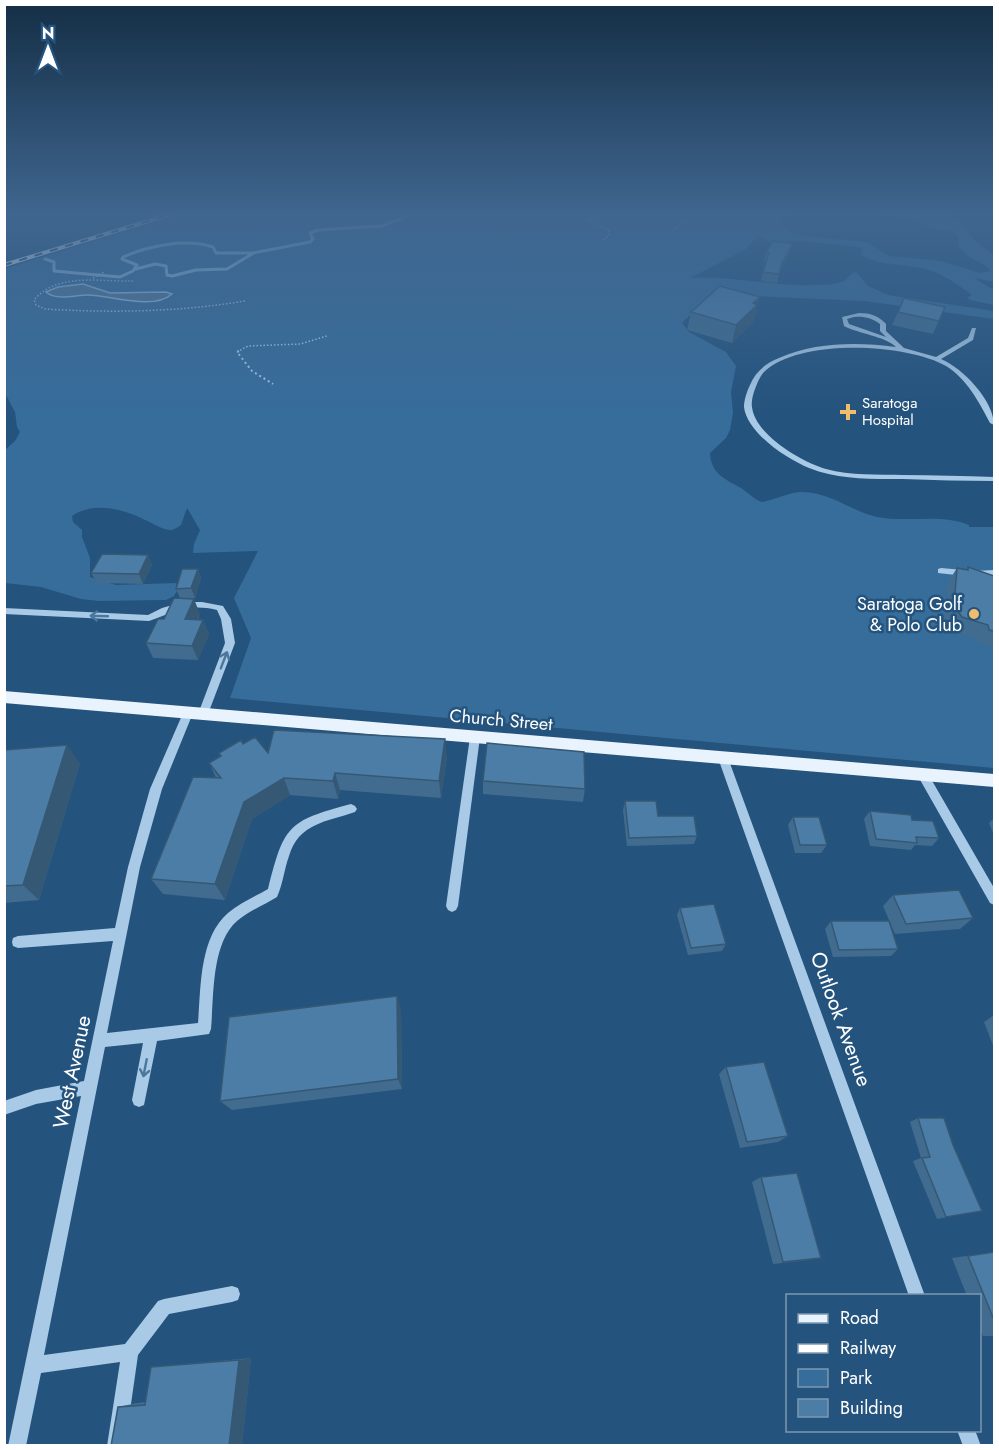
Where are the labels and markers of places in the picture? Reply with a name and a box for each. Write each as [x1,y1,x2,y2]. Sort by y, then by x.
place label: Saratoga Hospital [862,392,917,431]
marker: Saratoga Hospital [839,403,857,421]
place label: Saratoga Golf & Polo Club [857,591,963,638]
marker: Saratoga Golf & Polo Club [967,607,981,621]

